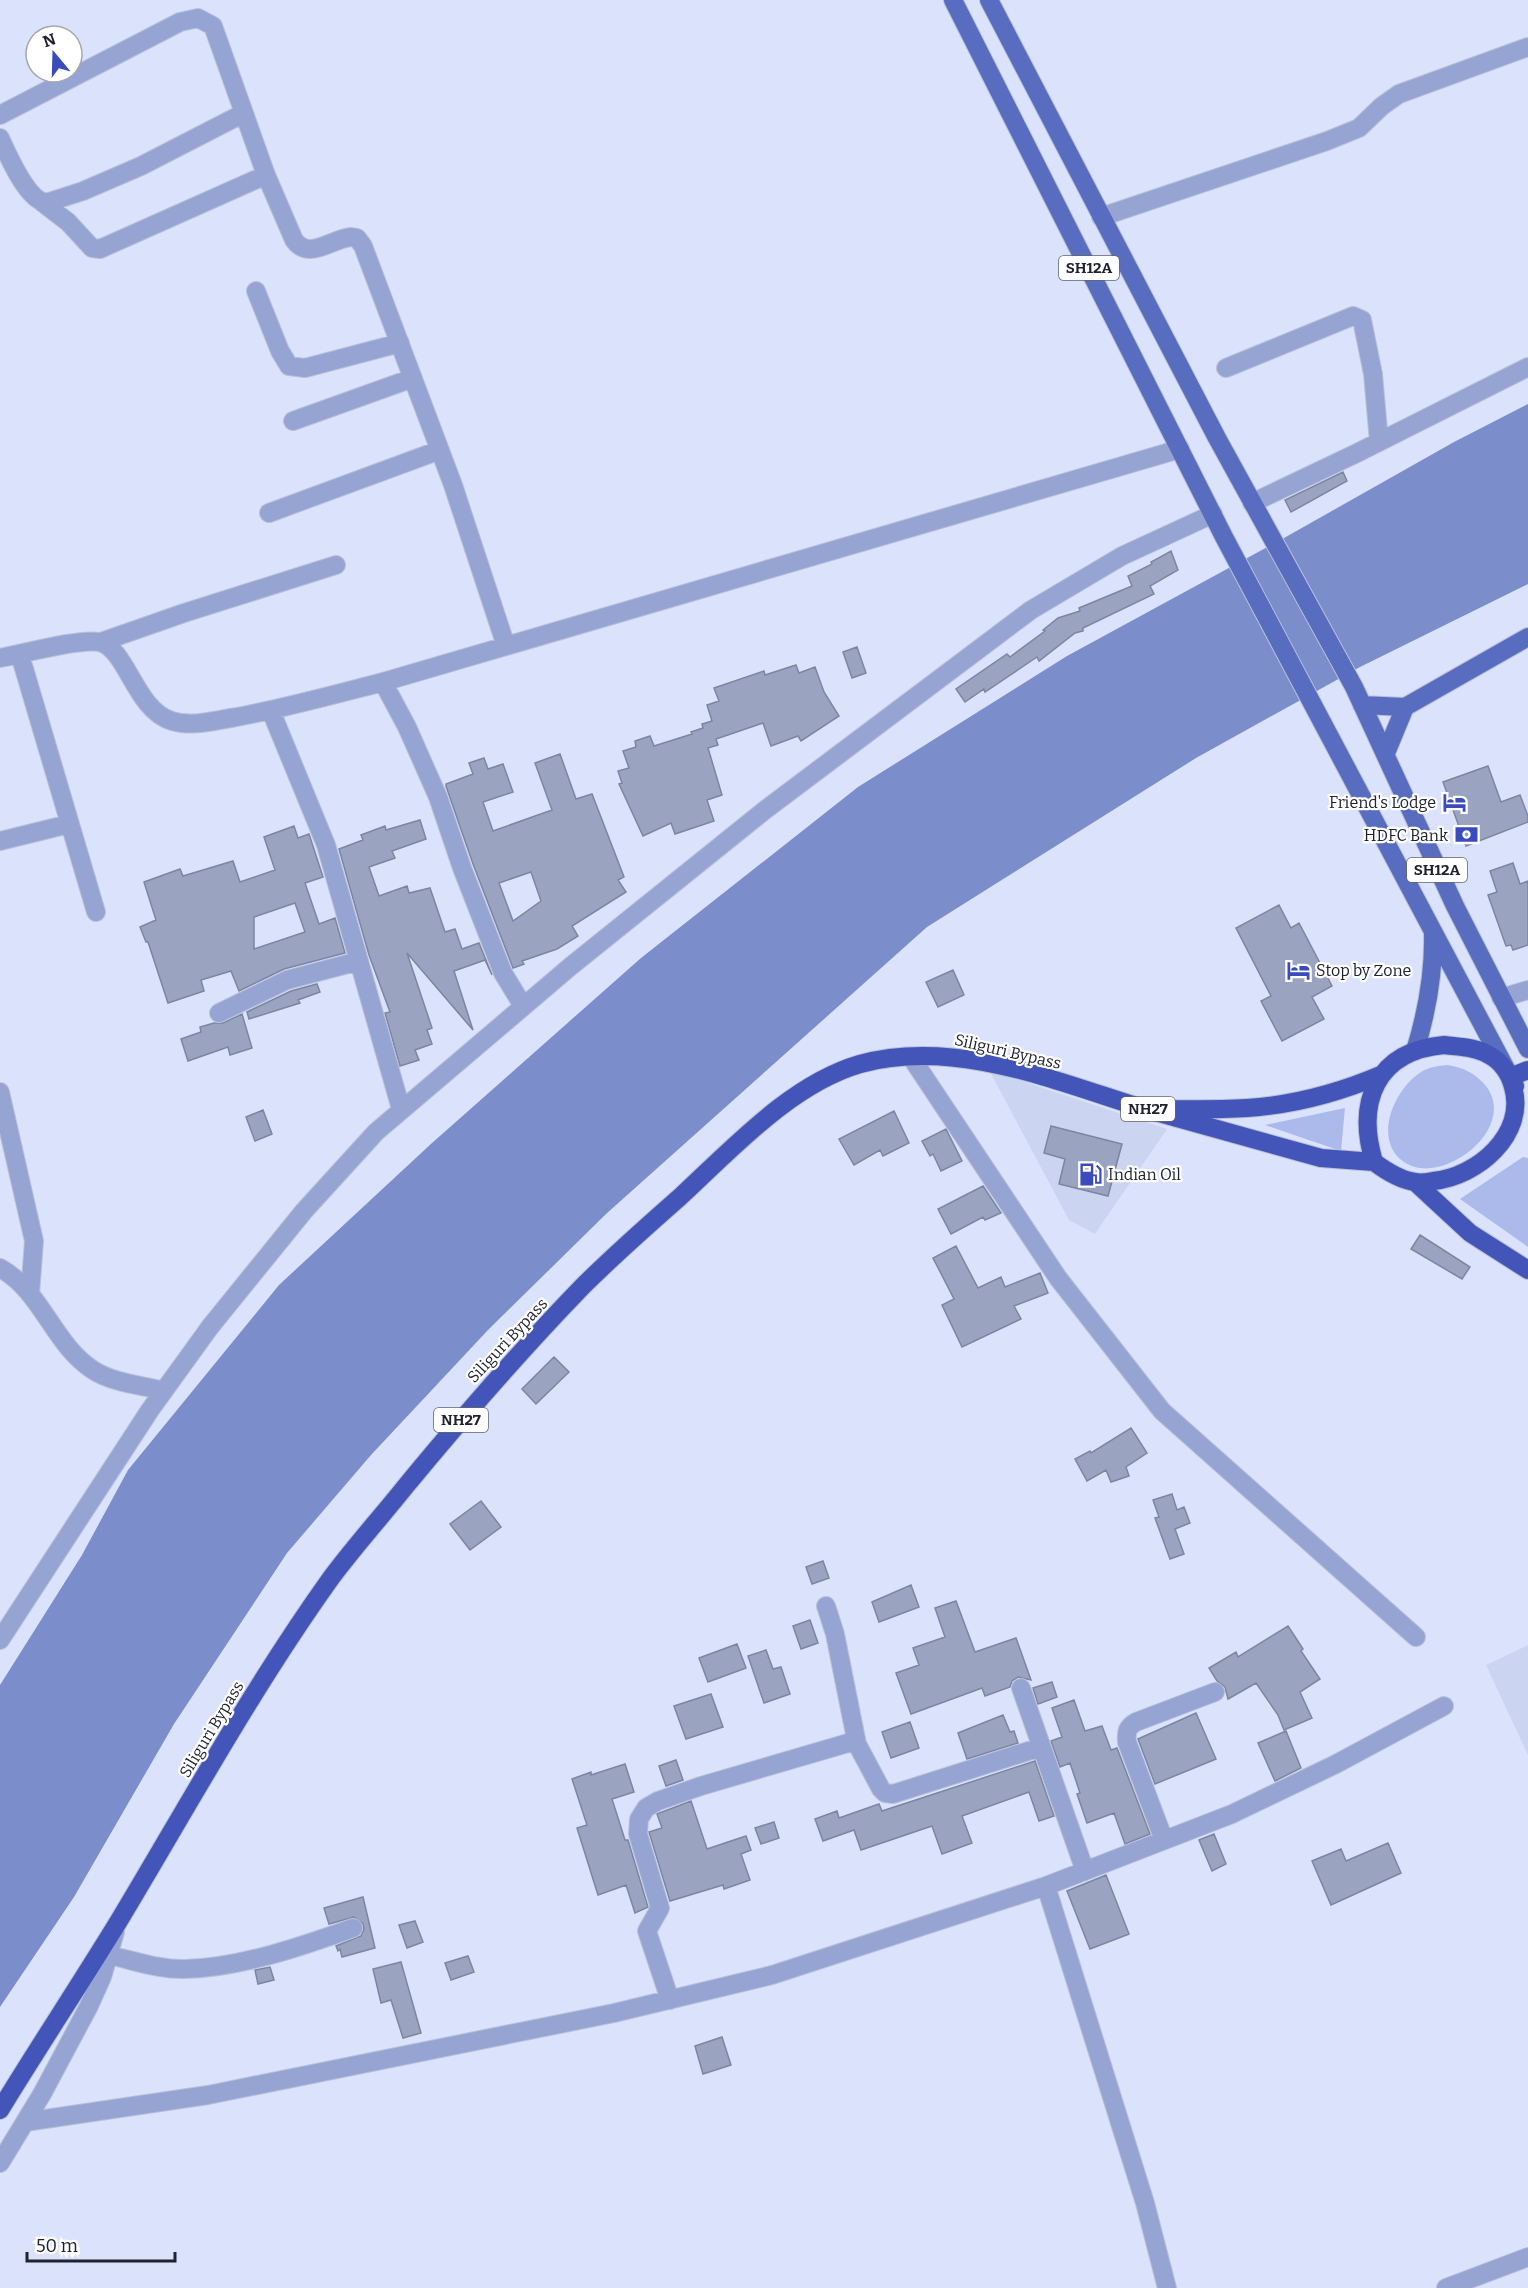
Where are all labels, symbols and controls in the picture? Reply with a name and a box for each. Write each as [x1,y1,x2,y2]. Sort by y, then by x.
north arrow [24,24,84,84]
text: N [40,29,58,51]
road number: SH12A [1059,256,1119,280]
hotel icon: Friend's Lodge [1441,789,1467,815]
place label: Friend's Lodge [1329,793,1436,812]
bank icon: HDFC Bank [1453,822,1479,848]
place label: HDFC Bank [1364,826,1448,845]
road number: SH12A [1407,858,1467,882]
hotel icon: Stop by Zone [1285,957,1311,983]
place label: Stop by Zone [1316,961,1411,980]
street label: Siliguri Bypass [953,1030,1063,1073]
road number: NH27 [1121,1097,1175,1121]
fuel station icon: Indian Oil [1077,1161,1103,1187]
place label: Indian Oil [1108,1165,1181,1184]
street label: Siliguri Bypass [463,1294,551,1387]
road number: NH27 [434,1408,488,1432]
street label: Siliguri Bypass [175,1678,248,1781]
scale bar [27,2225,176,2263]
text: 50 m [36,2235,78,2257]

